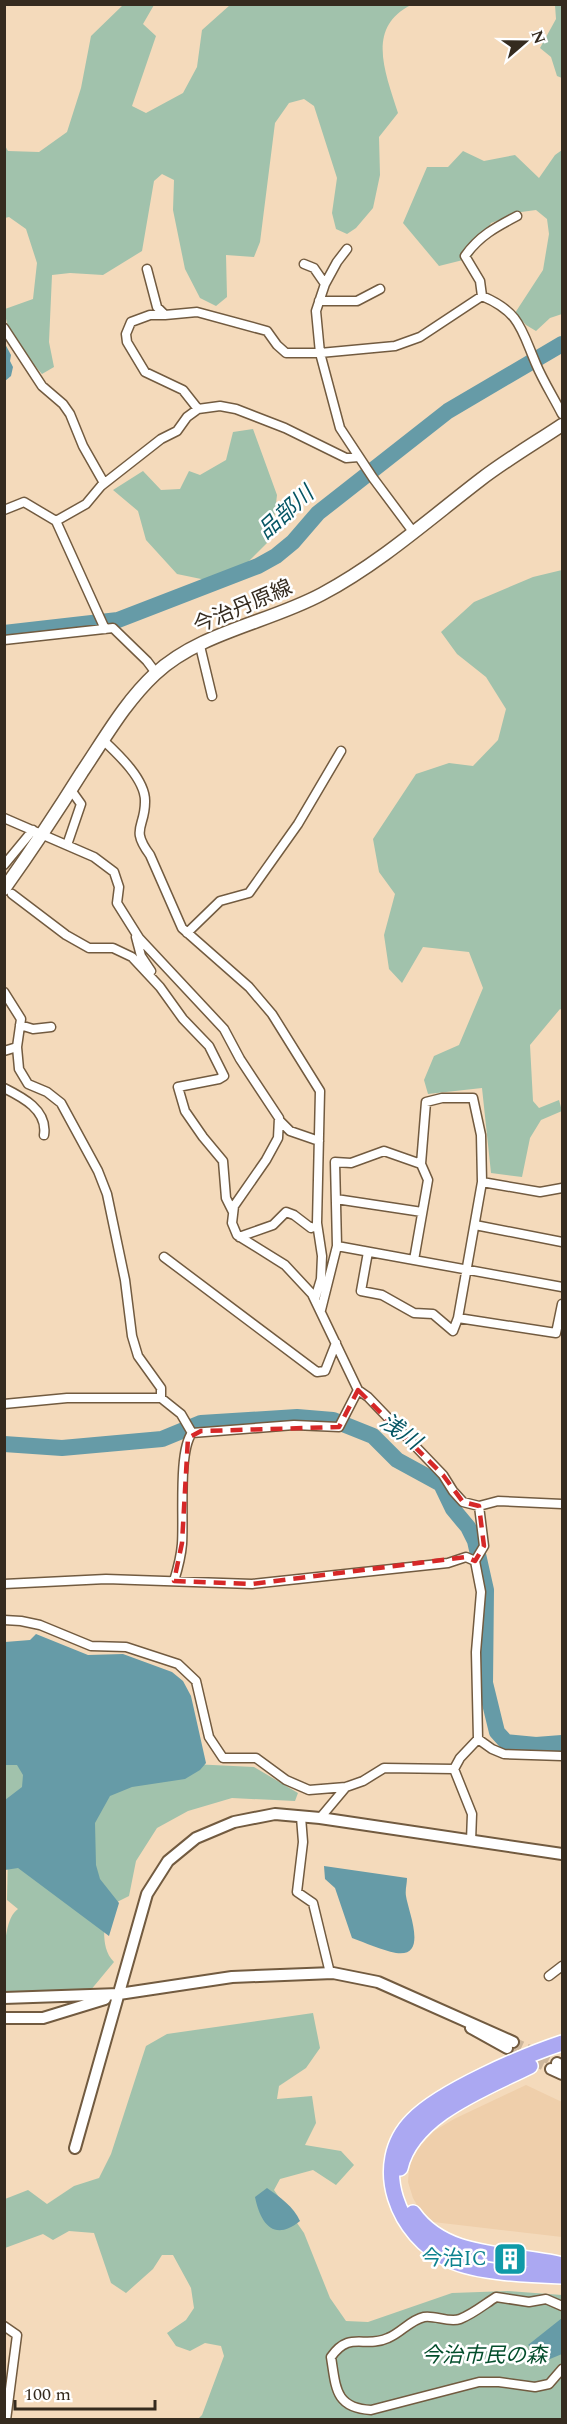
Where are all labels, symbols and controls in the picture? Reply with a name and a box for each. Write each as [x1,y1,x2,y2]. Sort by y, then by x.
north arrow [495,12,555,72]
text: N [525,27,552,47]
water label: 品部川 [250,477,323,547]
street label: 今治丹原線 [188,572,298,642]
water label: 浅川 [372,1406,429,1459]
building icon: 今治IC [492,2241,528,2277]
place label: 今治IC [422,2243,487,2275]
park label: 今治市民の森 [421,2340,549,2372]
scale bar [15,2373,154,2411]
text: 100 m [24,2381,71,2408]

